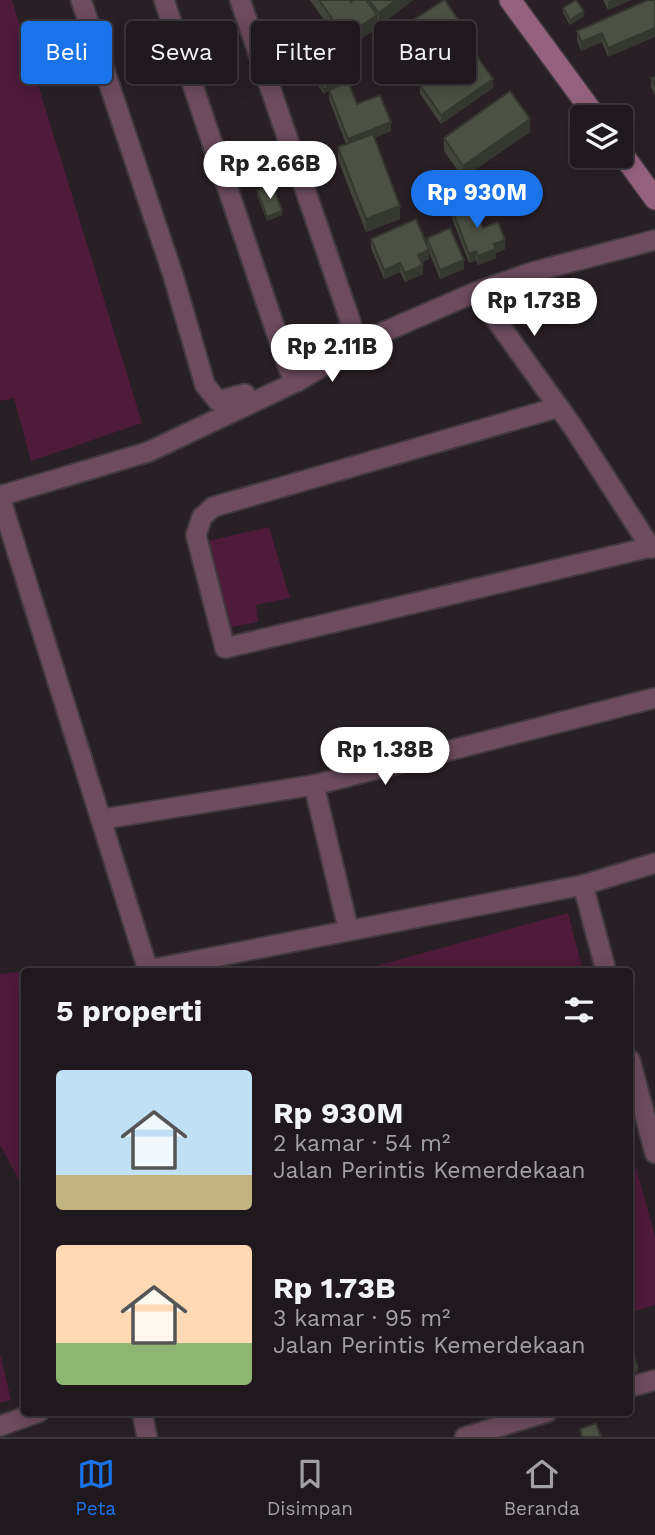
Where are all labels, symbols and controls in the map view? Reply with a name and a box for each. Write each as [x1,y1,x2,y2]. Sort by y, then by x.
chip: Beli [21,21,112,84]
chip: Sewa [126,21,237,84]
chip: Filter [251,21,360,84]
chip: Baru [374,21,476,84]
map controls [570,105,633,168]
button: layers [570,105,633,168]
pin: Rp 2.66B [198,142,342,201]
text: Rp 2.66B [219,150,321,177]
pin: Rp 930M [412,170,542,230]
text: Rp 930M [427,179,527,206]
pin: Rp 1.73B [462,278,606,338]
text: Rp 1.73B [487,287,581,314]
pin: Rp 2.11B [260,324,404,384]
text: Rp 2.11B [287,333,377,360]
pin: Rp 1.38B [313,728,457,787]
text: Rp 1.38B [337,736,434,763]
icon: filters [560,991,598,1029]
text: 5 properti [56,993,202,1028]
text: Rp 930M [273,1095,404,1130]
icon: home [112,1098,196,1182]
text: 2 kamar · 54 m² [273,1130,450,1157]
text: Jalan Perintis Kemerdekaan [273,1157,586,1184]
text: Rp 1.73B [273,1270,396,1305]
icon: home [112,1273,196,1357]
text: 3 kamar · 95 m² [273,1305,451,1332]
text: Jalan Perintis Kemerdekaan [273,1332,586,1359]
tab: Peta [75,1455,116,1520]
tab: Disimpan [267,1455,353,1520]
tab: Beranda [504,1455,580,1520]

